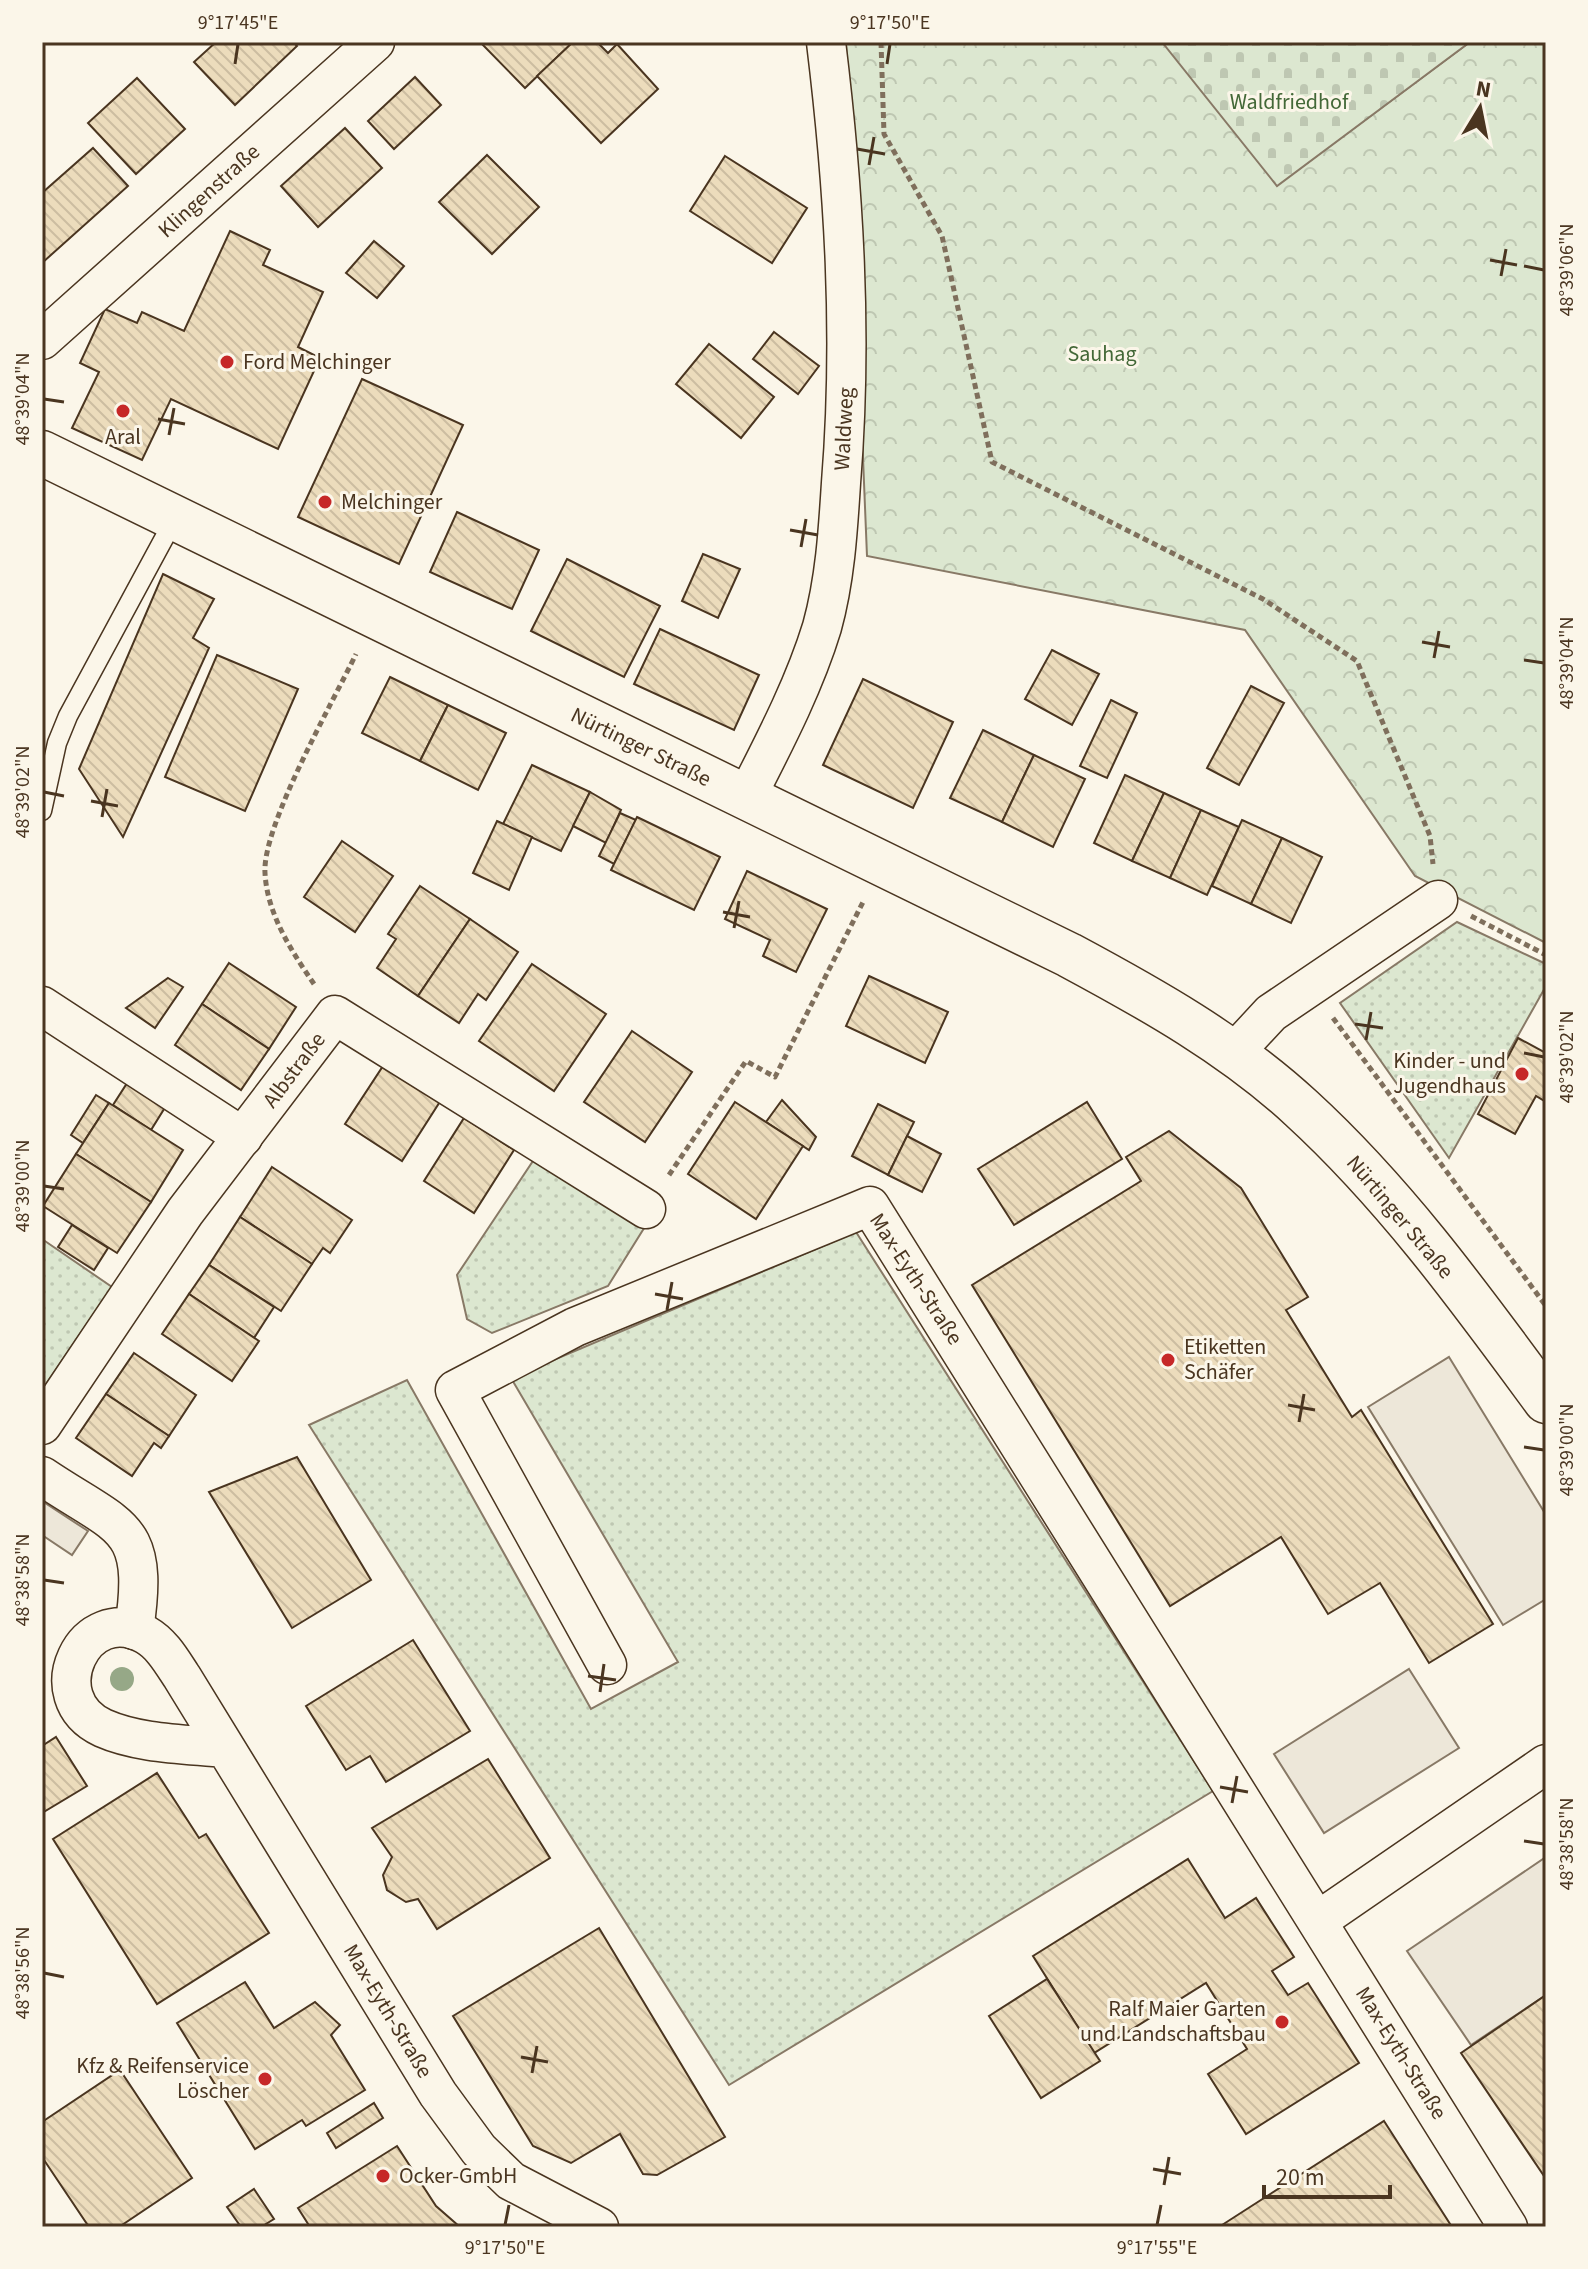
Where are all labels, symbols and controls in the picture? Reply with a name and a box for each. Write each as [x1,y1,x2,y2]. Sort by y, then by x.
text: 9°17'45"E [198,9,278,37]
text: 9°17'50"E [850,9,930,37]
north arrow [1440,68,1520,148]
text: N [1473,72,1493,106]
park label: Waldfriedhof [1230,86,1350,118]
street label: Klingenstraße [151,136,267,246]
text: 48°39'06"N [1553,224,1581,316]
park label: Sauhag [1068,338,1136,370]
place label: Ford Melchinger [243,346,391,378]
text: 48°39'04"N [9,353,37,445]
marker: Ford Melchinger [218,353,236,371]
street label: Waldweg [826,387,862,471]
marker: Aral [114,402,132,420]
place label: Aral [105,421,141,453]
place label: Melchinger [341,486,443,518]
marker: Melchinger [316,493,334,511]
text: 48°39'04"N [1553,617,1581,709]
street label: Nürtinger Straße [565,699,717,795]
text: 48°39'02"N [9,746,37,838]
text: 48°39'02"N [1553,1011,1581,1103]
street label: Albstraße [255,1025,333,1115]
place label: Kinder - und Jugendhaus [1393,1045,1506,1102]
marker: Kinder - und Jugendhaus [1513,1065,1531,1083]
text: 48°39'00"N [9,1140,37,1232]
street label: Nürtinger Straße [1339,1148,1461,1286]
street label: Max-Eyth-Straße [861,1207,971,1351]
place label: Etiketten Schäfer [1184,1331,1266,1388]
marker: Etiketten Schäfer [1159,1351,1177,1369]
text: 48°39'00"N [1553,1404,1581,1496]
text: 48°38'58"N [9,1534,37,1626]
text: 48°38'58"N [1553,1798,1581,1890]
text: 48°38'56"N [9,1927,37,2019]
street label: Max-Eyth-Straße [335,1938,441,2084]
street label: Max-Eyth-Straße [1347,1980,1455,2126]
place label: Ralf Maier Garten und Landschaftsbau [1080,1993,1266,2050]
marker: Ralf Maier Garten und Landschaftsbau [1273,2013,1291,2031]
place label: Kfz & Reifenservice Löscher [76,2050,249,2107]
marker: Kfz & Reifenservice Löscher [256,2070,274,2088]
scale bar [1264,2149,1390,2199]
place label: Ocker-GmbH [399,2160,517,2192]
text: 20 m [1276,2160,1325,2195]
marker: Ocker-GmbH [374,2167,392,2185]
text: 9°17'50"E [465,2234,545,2262]
text: 9°17'55"E [1117,2234,1197,2262]

